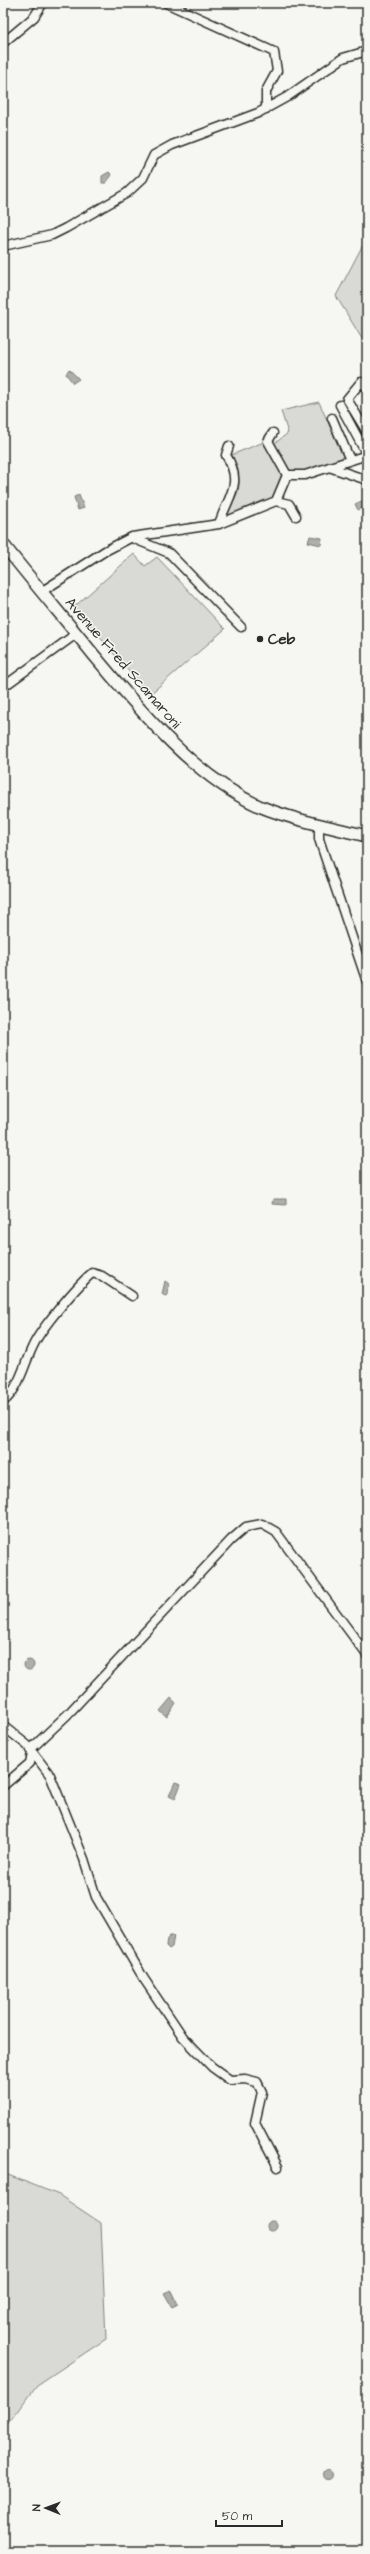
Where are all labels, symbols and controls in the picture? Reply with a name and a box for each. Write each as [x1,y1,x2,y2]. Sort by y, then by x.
street label: Avenue Fred Scamaroni [60,593,186,734]
place label: Ceb [268,629,296,650]
marker: Ceb [255,634,265,644]
north arrow [26,2488,66,2528]
scale bar [216,2502,282,2528]
text: N [29,2504,44,2511]
text: 50 m [222,2508,253,2525]

